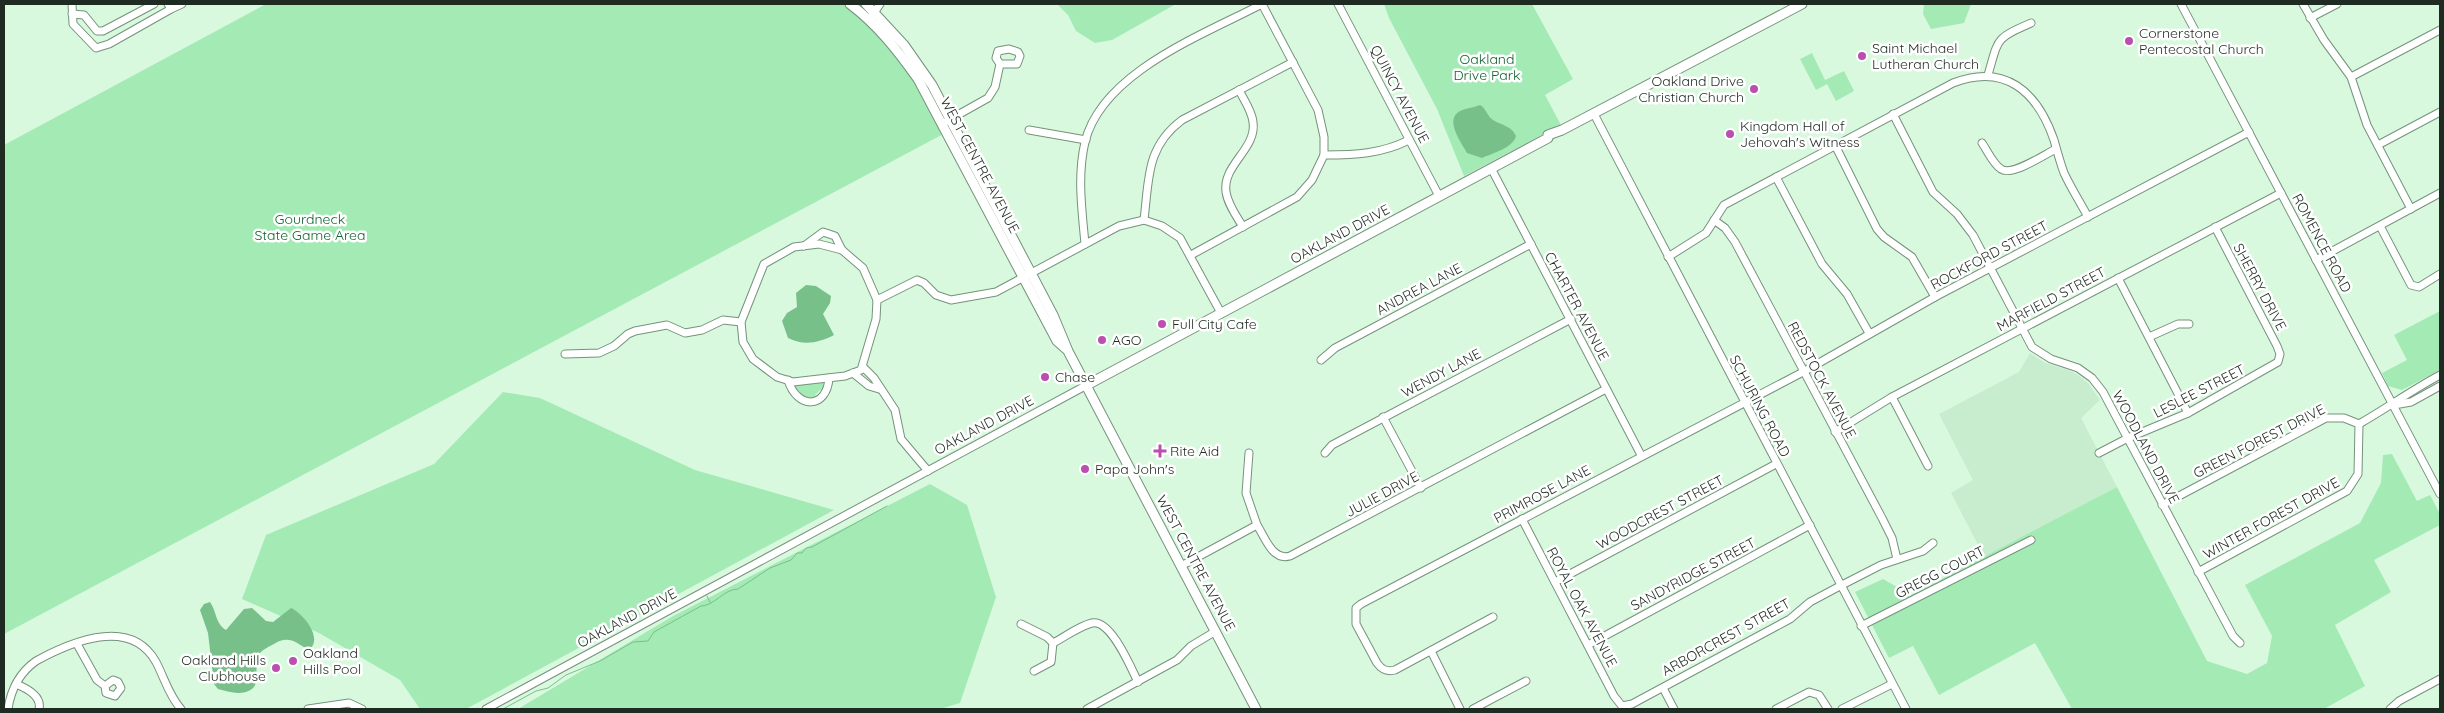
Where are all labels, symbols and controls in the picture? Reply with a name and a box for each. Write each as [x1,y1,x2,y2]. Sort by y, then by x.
place label: Cornerstone Pentecostal Church [2139,24,2264,58]
marker: Cornerstone Pentecostal Church [2123,35,2135,47]
place label: Saint Michael Lutheran Church [1872,39,1979,73]
street label: QUINCY AVENUE [1367,42,1433,146]
park label: Oakland Drive Park [1453,50,1521,84]
marker: Saint Michael Lutheran Church [1856,50,1868,62]
place label: Oakland Drive Christian Church [1638,72,1744,106]
marker: Oakland Drive Christian Church [1748,83,1760,95]
street label: WEST CENTRE AVENUE [936,94,1024,236]
place label: Kingdom Hall of Jehovah's Witness [1740,117,1860,151]
marker: Kingdom Hall of Jehovah's Witness [1724,128,1736,140]
street label: ROMENCE ROAD [2288,190,2356,296]
street label: OAKLAND DRIVE [1287,200,1393,268]
park label: Gourdneck State Game Area [254,210,366,244]
street label: ROCKFORD STREET [1927,216,2051,294]
street label: SHERRY DRIVE [2229,240,2291,334]
street label: CHARTER AVENUE [1541,249,1613,363]
street label: ANDREA LANE [1373,259,1465,319]
street label: MARFIELD STREET [1993,263,2109,335]
place label: Full City Cafe [1172,315,1257,333]
marker: Full City Cafe [1156,318,1168,330]
street label: REDSTOCK AVENUE [1784,318,1860,442]
place label: AGO [1112,331,1142,349]
marker: AGO [1096,334,1108,346]
street label: WENDY LANE [1398,344,1484,402]
street label: SCHURING ROAD [1726,352,1794,460]
street label: LESLEE STREET [2150,360,2248,422]
place label: Chase [1055,368,1095,386]
marker: Chase [1039,371,1051,383]
street label: WOODLAND DRIVE [2109,387,2183,507]
street label: OAKLAND DRIVE [931,391,1037,459]
street label: GREEN FOREST DRIVE [2190,400,2328,482]
place label: Rite Aid [1170,442,1219,460]
marker: Rite Aid [1154,445,1166,457]
place label: Papa John's [1095,460,1174,478]
street label: PRIMROSE LANE [1491,461,1594,527]
marker: Papa John's [1079,463,1091,475]
street label: JULIE DRIVE [1342,467,1422,521]
street label: WOODCREST STREET [1593,471,1727,553]
street label: WINTER FOREST DRIVE [2200,473,2342,563]
street label: WEST CENTRE AVENUE [1152,492,1240,634]
street label: SANDYRIDGE STREET [1627,533,1759,615]
street label: GREGG COURT [1892,542,1988,602]
street label: ROYAL OAK AVENUE [1543,544,1621,670]
street label: OAKLAND DRIVE [574,584,680,652]
street label: ARBORCREST STREET [1659,594,1793,680]
place label: Oakland Hills Pool [303,644,361,678]
place label: Oakland Hills Clubhouse [181,651,266,685]
marker: Oakland Hills Pool [287,655,299,667]
marker: Oakland Hills Clubhouse [270,662,282,674]

